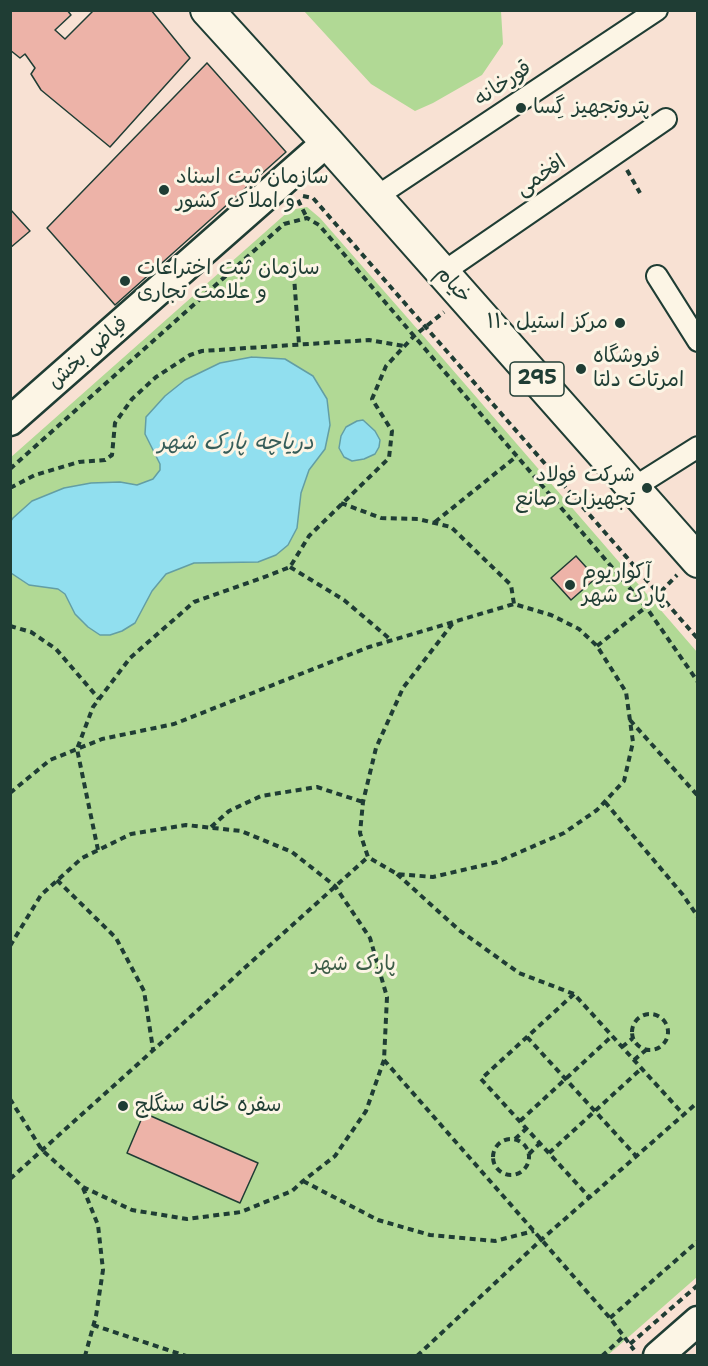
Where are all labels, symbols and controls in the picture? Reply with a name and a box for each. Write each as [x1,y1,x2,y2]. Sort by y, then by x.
street label: قورخانه [469,56,537,112]
place label: پتروتجهیز گِسا [533,95,650,121]
marker: پتروتجهیز گِسا [514,101,528,115]
street label: افخمی [511,150,571,202]
place label: سازمان ثبت اسناد و املاک کشور [176,165,329,215]
marker: سازمان ثبت اسناد و املاک کشور [157,183,171,197]
place label: سازمان ثبت اختراعات و علامت تجاری [137,256,320,306]
street label: خیام [430,261,476,309]
marker: سازمان ثبت اختراعات و علامت تجاری [118,274,132,288]
place label: مرکز استیل ۱۱۰ [487,310,608,336]
street label: فیاض بخش [43,311,133,395]
marker: مرکز استیل ۱۱۰ [613,316,627,330]
place label: فروشگاه امرتات دلتا [593,344,684,394]
road number: 295 [510,362,564,396]
marker: فروشگاه امرتات دلتا [574,362,588,376]
water label: دریاچه پارک شهر [158,430,314,456]
place label: شرکت فولاد تجهیزات صانع [515,463,635,513]
marker: شرکت فولاد تجهیزات صانع [640,481,654,495]
place label: آکواریوم پارک شهر [582,560,666,610]
marker: آکواریوم پارک شهر [563,578,577,592]
park label: پارک شهر [312,952,396,978]
place label: سفره خانه سنگلج [135,1093,282,1119]
marker: سفره خانه سنگلج [116,1099,130,1113]

